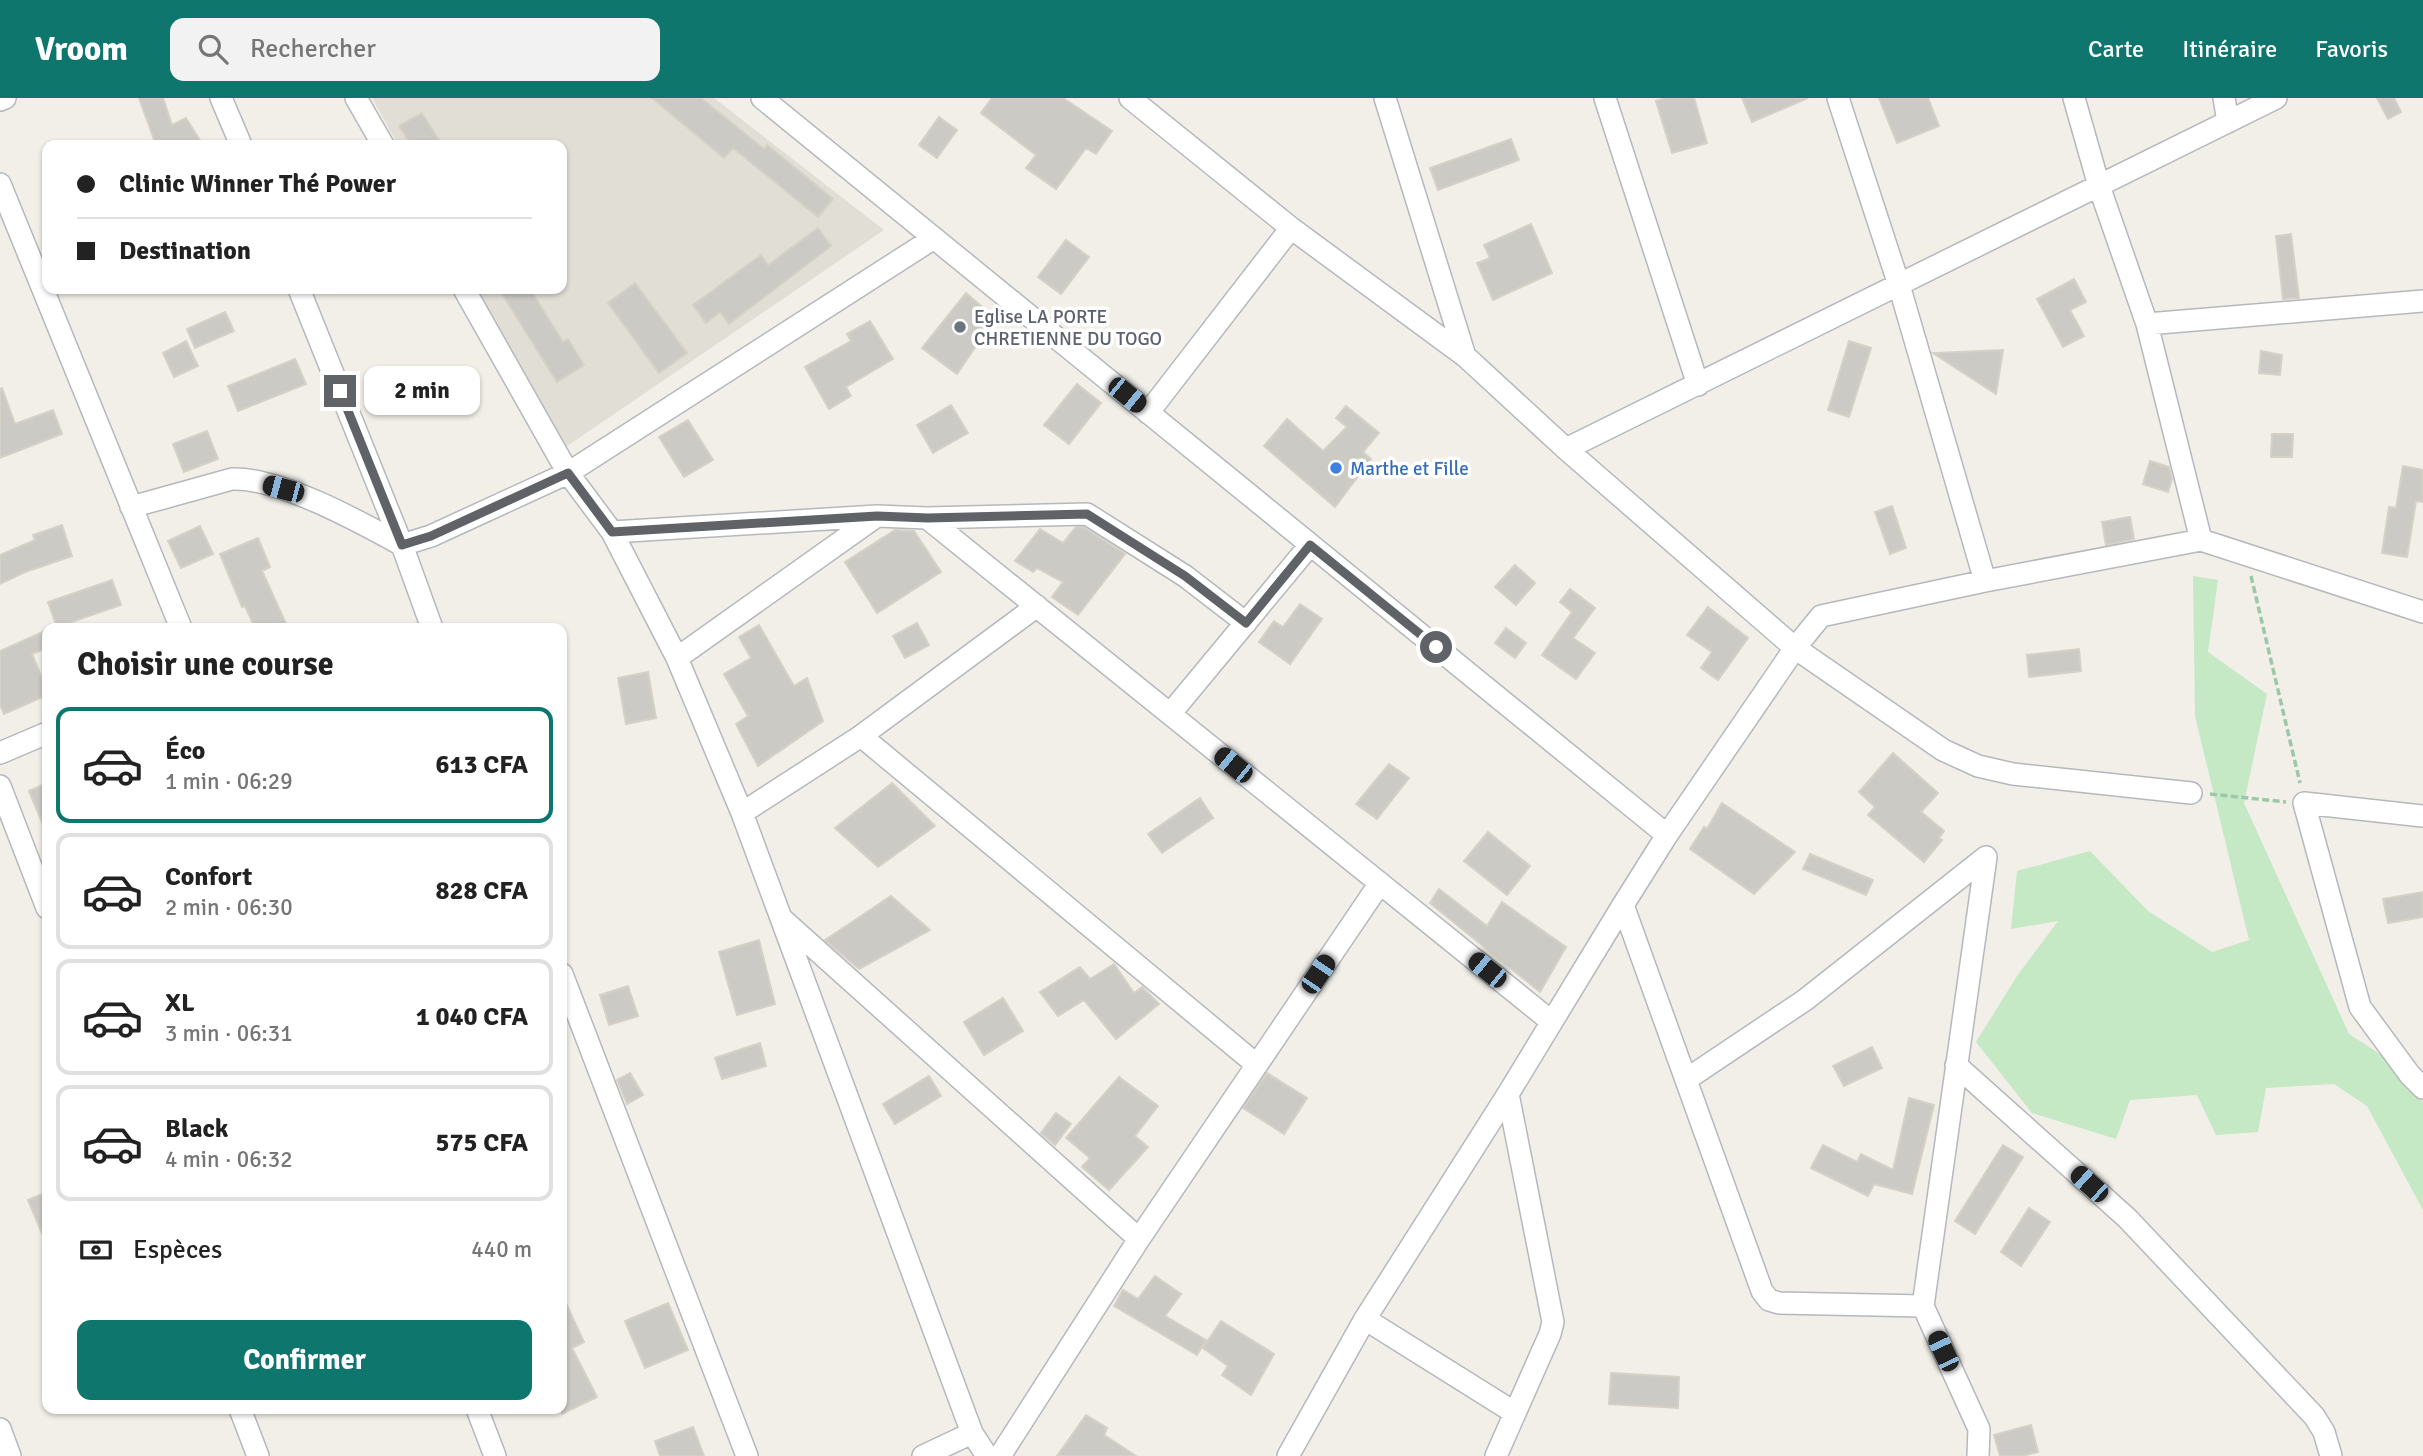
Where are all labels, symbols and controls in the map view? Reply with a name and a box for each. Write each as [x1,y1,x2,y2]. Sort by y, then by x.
search box [170,18,660,81]
text: Vroom [35,29,128,70]
icon: search [194,30,232,68]
text: Rechercher [250,33,376,65]
text: Carte [2088,34,2144,64]
text: Itinéraire [2182,34,2277,64]
text: Favoris [2315,34,2388,64]
text: Clinic Winner Thé Power [119,168,396,200]
text: Destination [119,235,251,267]
place label: Eglise LA PORTE CHRETIENNE DU TOGO [974,305,1162,351]
marker: Eglise LA PORTE CHRETIENNE DU TOGO [952,319,968,335]
callout: 2 min [364,366,480,416]
car [1105,374,1150,416]
route end [324,375,356,407]
text: 2 min [394,376,450,405]
place label: Marthe et Fille [1350,457,1469,481]
marker: Marthe et Fille [1328,460,1344,476]
car [260,473,307,505]
route start [1420,631,1452,663]
text: Choisir une course [77,645,334,684]
icon: car [81,734,144,797]
text: Éco [165,735,205,767]
car [1211,744,1256,786]
text: 613 CFA [436,749,528,781]
text: 1 min · 06:29 [165,767,293,796]
icon: car [81,860,144,923]
text: Confort [165,861,252,893]
text: 828 CFA [436,875,528,907]
text: 2 min · 06:30 [165,893,293,922]
car [1465,949,1510,991]
car [1298,951,1339,997]
icon: car [81,986,144,1049]
text: XL [165,987,195,1019]
text: 1 040 CFA [416,1001,528,1033]
text: 3 min · 06:31 [165,1019,293,1048]
icon: car [81,1112,144,1175]
text: Black [165,1113,228,1145]
text: 575 CFA [436,1127,528,1159]
text: 4 min · 06:32 [165,1145,293,1174]
car [2067,1162,2112,1206]
icon: cash [77,1231,115,1269]
text: Espèces [133,1234,222,1266]
text: 440 m [471,1235,532,1264]
button: Confirmer [77,1320,532,1400]
car [1925,1328,1962,1374]

